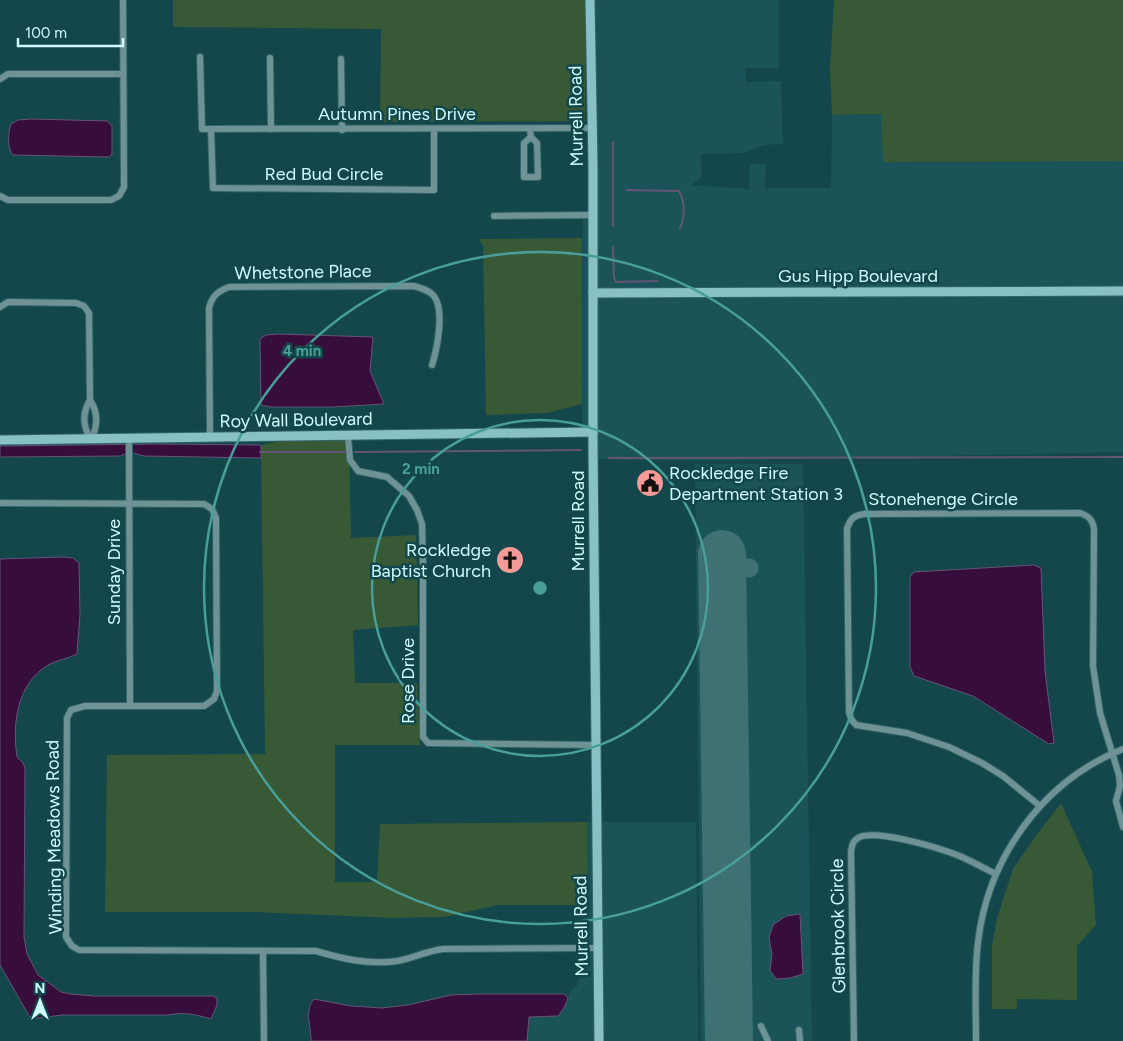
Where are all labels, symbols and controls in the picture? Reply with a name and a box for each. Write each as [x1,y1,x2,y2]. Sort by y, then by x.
scale bar [18,15,122,47]
text: 100 m [25,24,67,42]
street label: Murrell Road [564,65,588,167]
street label: Autumn Pines Drive [318,103,476,125]
street label: Red Bud Circle [265,163,384,185]
street label: Whetstone Place [234,260,372,284]
street label: Gus Hipp Boulevard [778,265,938,287]
text: 4 min [283,342,321,360]
street label: Roy Wall Boulevard [219,408,373,432]
text: 2 min [402,460,440,478]
place label: Rockledge Fire Department Station 3 [669,462,843,505]
public building icon: Rockledge Fire Department Station 3 [635,468,665,498]
street label: Murrell Road [567,470,589,572]
street label: Stonehenge Circle [868,488,1018,510]
street label: Sunday Drive [103,519,125,625]
place label: Rockledge Baptist Church [371,539,491,582]
church icon: Rockledge Baptist Church [495,545,525,575]
centre of rings [531,579,549,597]
street label: Rose Drive [397,638,419,724]
street label: Winding Meadows Road [41,739,67,935]
street label: Glenbrook Circle [826,858,850,994]
street label: Murrell Road [569,875,593,977]
north arrow [15,976,65,1026]
text: N [35,980,45,997]

